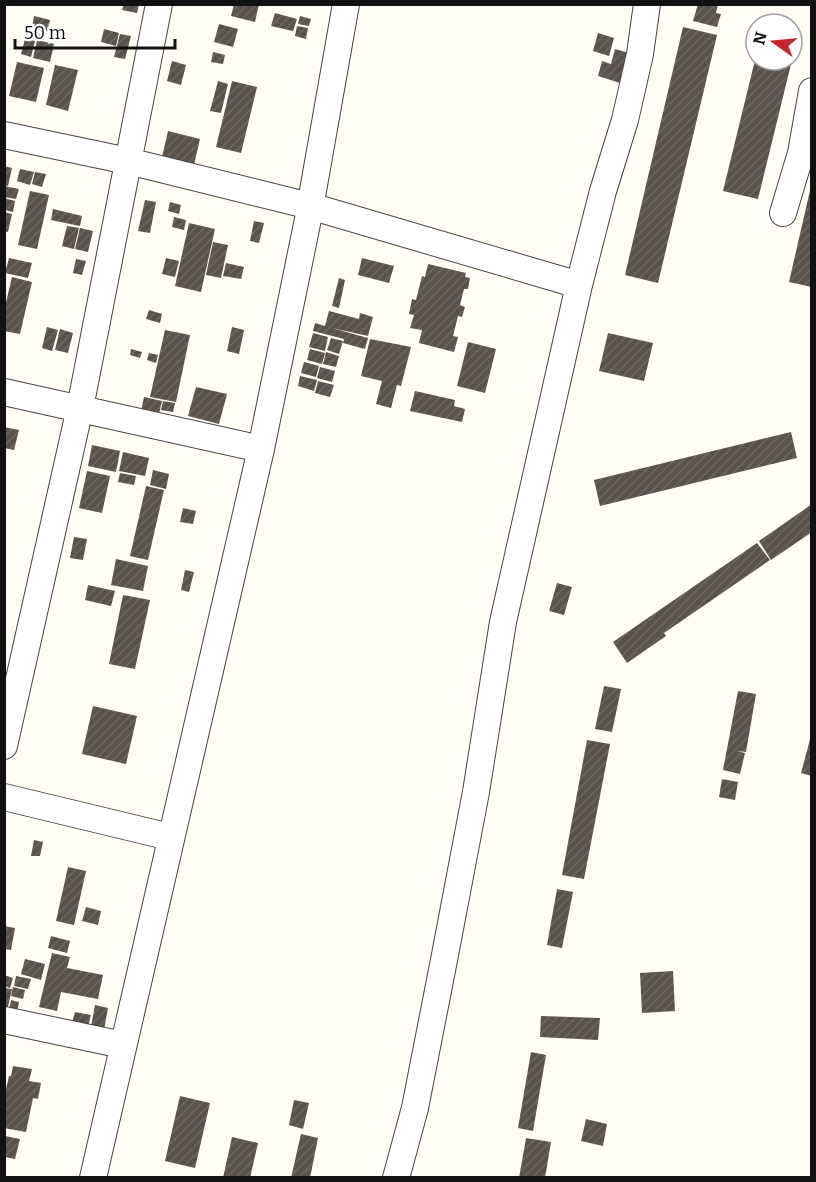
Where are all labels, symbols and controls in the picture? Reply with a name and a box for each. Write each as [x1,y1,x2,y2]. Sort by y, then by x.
scale bar [15,12,176,50]
north arrow [744,12,804,72]
text: 50 m [24,22,66,44]
text: N [749,30,771,47]

